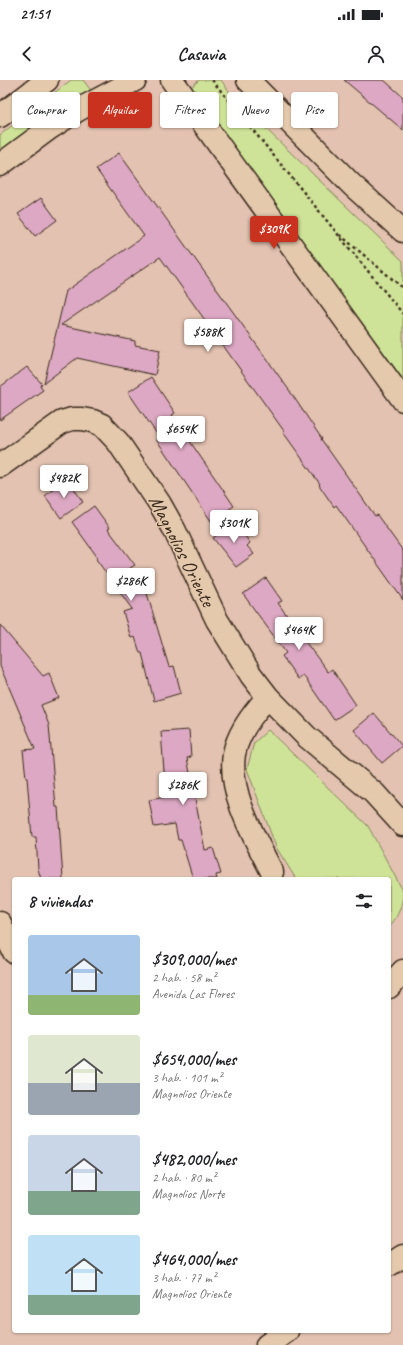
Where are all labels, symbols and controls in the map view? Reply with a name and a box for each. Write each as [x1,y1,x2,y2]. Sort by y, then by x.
text: 21:51 [20,5,50,24]
icon: back [16,43,38,65]
text: Casavia [178,43,225,65]
icon: person [365,43,387,65]
chip: Comprar [12,92,80,128]
chip: Alquilar [88,92,152,128]
chip: Filtros [160,92,219,128]
chip: Nuevo [227,92,283,128]
chip: Piso [291,92,338,128]
pin: $309K [246,216,302,250]
text: $309K [259,221,289,237]
pin: $588K [180,319,236,353]
text: $588K [193,324,223,340]
pin: $654K [153,416,209,450]
text: $654K [166,421,196,437]
pin: $482K [36,465,92,499]
text: $482K [49,470,79,486]
street label: Magnolios Oriente [143,491,221,612]
pin: $301K [206,510,262,544]
text: $301K [219,515,249,531]
pin: $286K [103,568,159,602]
text: $286K [116,573,146,589]
pin: $464K [271,617,327,651]
text: $464K [284,622,314,638]
pin: $286K [155,772,211,806]
text: $286K [168,777,198,793]
icon: filters [353,890,375,912]
text: 8 viviendas [28,891,92,912]
text: $309,000/mes [152,949,236,970]
icon: home [60,951,108,999]
text: 2 hab. · 58 m² [152,970,216,986]
text: Avenida Las Flores [152,986,234,1002]
text: $654,000/mes [152,1049,236,1070]
icon: home [60,1051,108,1099]
text: 3 hab. · 101 m² [152,1070,222,1086]
text: Magnolios Oriente [152,1086,231,1102]
text: $482,000/mes [152,1149,236,1170]
icon: home [60,1151,108,1199]
text: 2 hab. · 80 m² [152,1170,216,1186]
text: Magnolios Norte [152,1186,224,1202]
text: $464,000/mes [152,1249,236,1270]
icon: home [60,1251,108,1299]
text: 3 hab. · 77 m² [152,1270,216,1286]
text: Magnolios Oriente [152,1286,231,1302]

